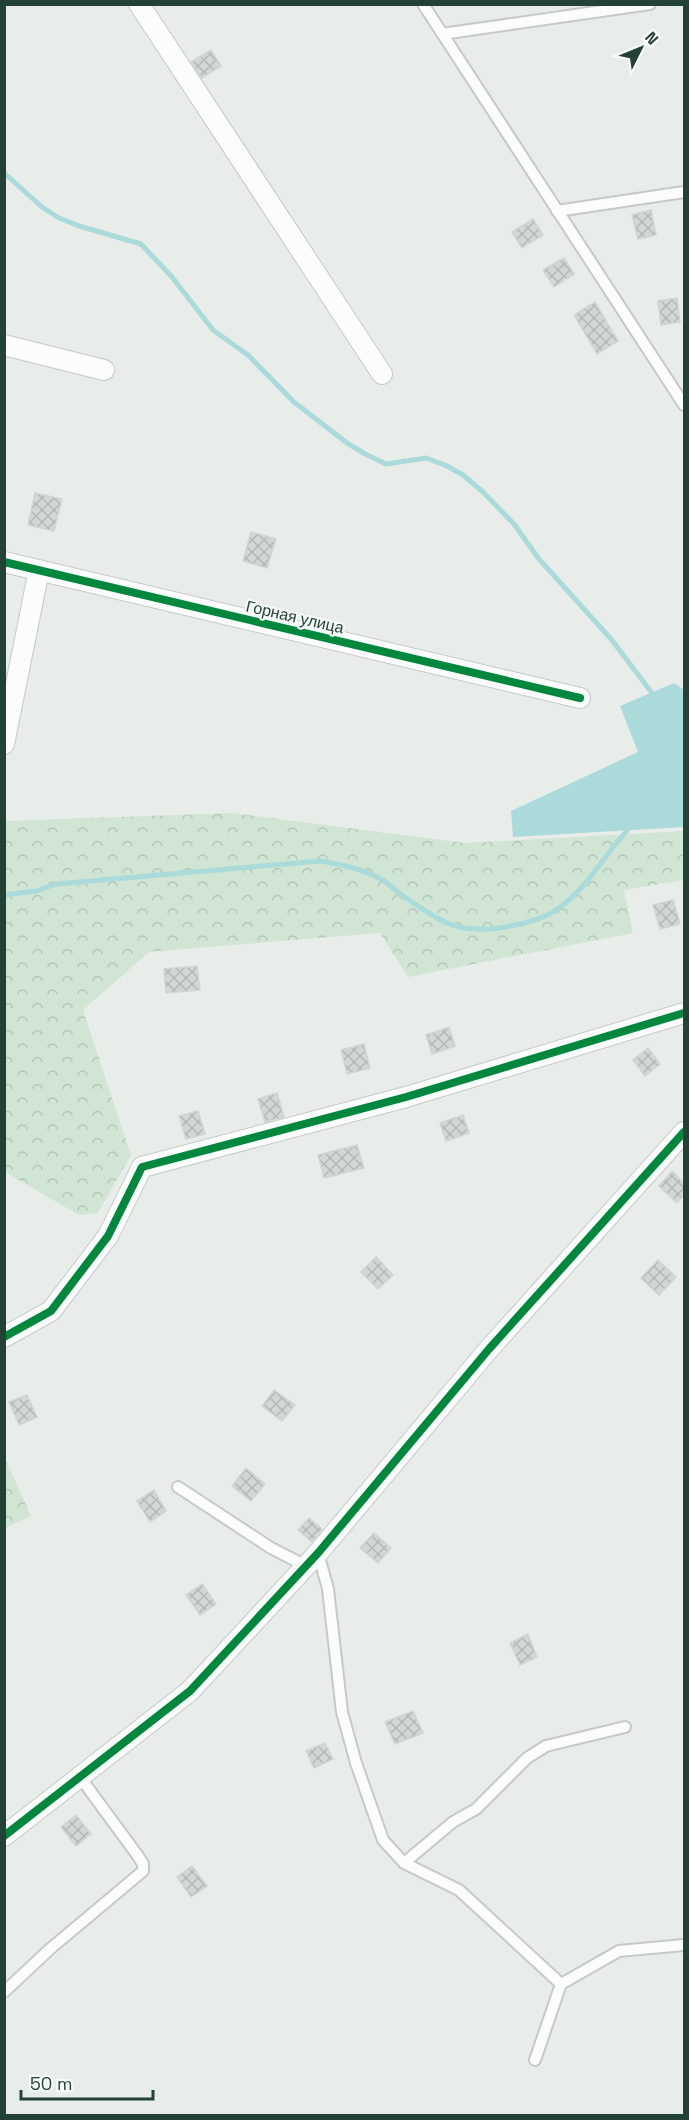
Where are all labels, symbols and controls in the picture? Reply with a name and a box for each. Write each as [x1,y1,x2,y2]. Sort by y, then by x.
north arrow [611,18,671,78]
text: N [640,27,663,49]
street label: Горная улица [244,596,346,638]
scale bar [21,2063,153,2101]
text: 50 m [30,2072,72,2095]

